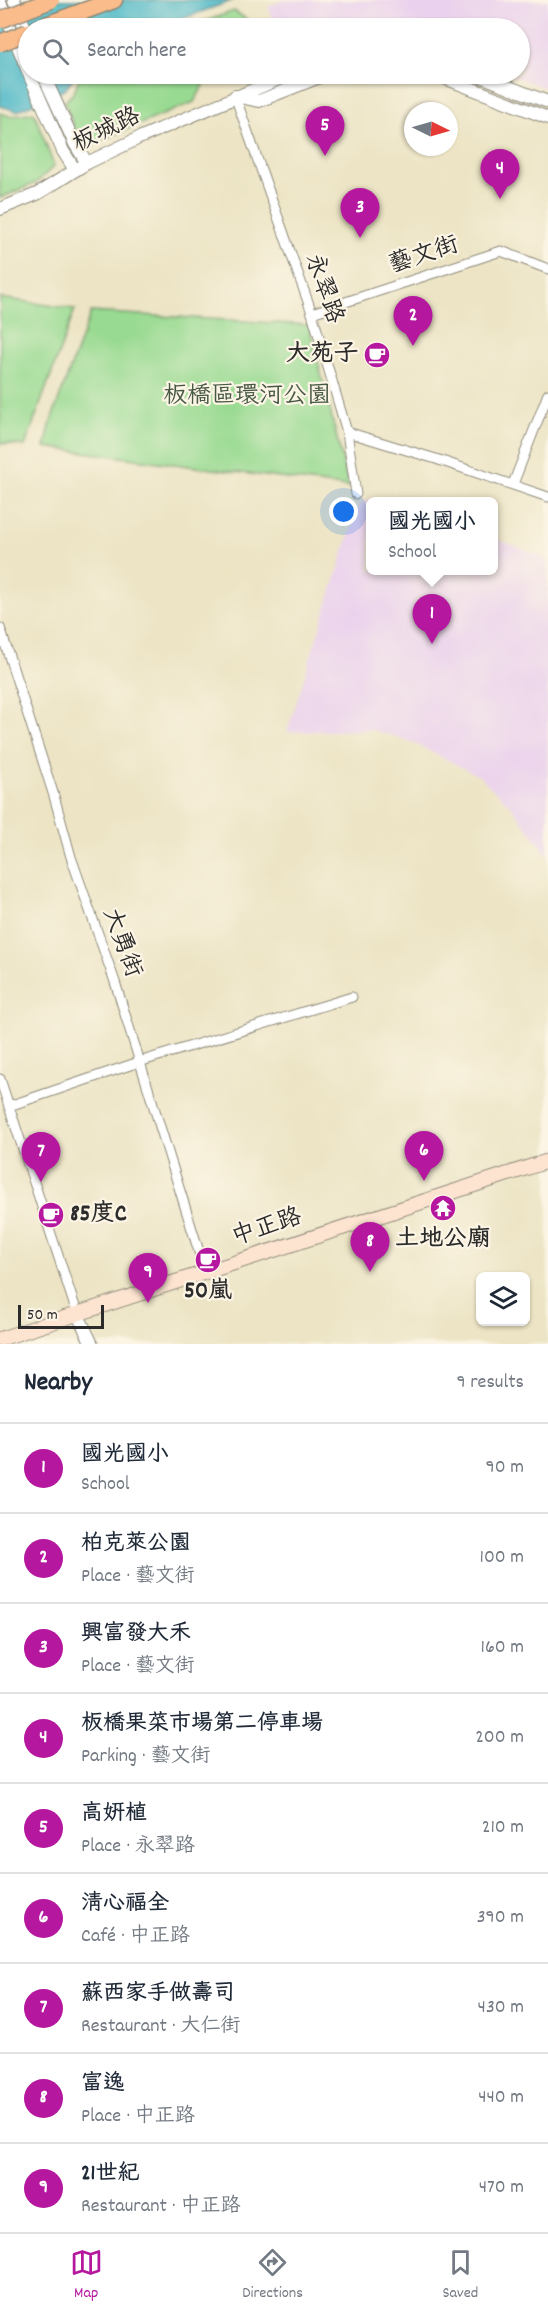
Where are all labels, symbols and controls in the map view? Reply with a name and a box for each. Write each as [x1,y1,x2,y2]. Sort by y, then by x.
search box [18,18,530,84]
icon: search [39,35,72,68]
text: Search here [87,36,186,67]
street label: 板城路 [67,100,147,162]
north arrow [404,102,458,156]
pin: 5 [306,106,344,156]
pin: 4 [480,150,520,199]
pin: 3 [340,188,380,238]
street label: 藝文街 [385,229,463,283]
street label: 永翠路 [295,249,351,329]
pin: 2 [394,296,432,346]
place label: 大苑子 [286,338,358,372]
cafe icon: 大苑子 [362,340,392,370]
park label: 板橋區環河公園 [163,380,331,414]
your location [329,497,358,526]
popup [366,497,498,575]
text: 國光國小 [388,508,476,539]
text: School [388,539,437,567]
pin: 1 [412,594,452,644]
street label: 大勇街 [93,903,149,983]
pin: 7 [22,1132,60,1182]
pin: 6 [404,1132,444,1181]
temple icon: 土地公廟 [428,1193,458,1223]
place label: 85度C [70,1198,127,1232]
cafe icon: 85度C [36,1200,66,1230]
street label: 中正路 [228,1201,306,1255]
pin: 8 [350,1222,389,1272]
place label: 土地公廟 [395,1223,491,1257]
cafe icon: 50嵐 [193,1245,223,1275]
pin: 9 [128,1254,168,1303]
map controls [476,1272,530,1326]
button: layers [476,1272,530,1326]
place label: 50嵐 [184,1275,232,1309]
scale bar [18,1302,104,1330]
text: 50 m [27,1304,58,1327]
text: Nearby [24,1365,92,1402]
text: 9 results [456,1369,524,1397]
text: 國光國小 [81,1440,169,1471]
text: 1 [41,1454,46,1482]
text: 90 m [486,1454,524,1482]
text: School [81,1471,130,1499]
text: 柏克萊公園 [81,1529,191,1560]
text: 2 [39,1544,48,1572]
text: 100 m [480,1544,524,1572]
text: Place · 藝文街 [81,1563,195,1591]
text: 興富發大禾 [81,1619,191,1650]
text: 3 [39,1634,48,1662]
text: 160 m [481,1634,524,1662]
text: Place · 藝文街 [81,1653,195,1681]
text: 板橋果菜市場第二停車場 [81,1709,323,1740]
text: 4 [39,1724,48,1752]
text: 200 m [475,1724,524,1752]
text: Parking · 藝文街 [81,1743,210,1771]
text: 高妍植 [81,1799,147,1830]
text: 5 [39,1814,48,1842]
text: 210 m [482,1814,524,1842]
text: Place · 永翠路 [81,1833,195,1861]
text: 清心福全 [81,1889,169,1920]
text: 6 [39,1904,48,1932]
text: 390 m [477,1904,524,1932]
text: Café · 中正路 [81,1923,190,1951]
text: 蘇西家手做壽司 [81,1979,235,2010]
text: 7 [40,1994,47,2022]
text: 430 m [478,1994,524,2022]
text: Restaurant · 大仁街 [81,2013,241,2041]
text: 富逸 [81,2069,125,2100]
text: 8 [39,2084,48,2112]
text: 440 m [478,2084,524,2112]
text: Place · 中正路 [81,2103,195,2131]
text: 21世紀 [81,2159,139,2190]
text: 9 [39,2174,48,2202]
text: 470 m [479,2174,524,2202]
text: Restaurant · 中正路 [81,2193,241,2221]
tab: Map [70,2246,103,2305]
tab: Directions [242,2246,303,2305]
tab: Saved [442,2246,478,2305]

